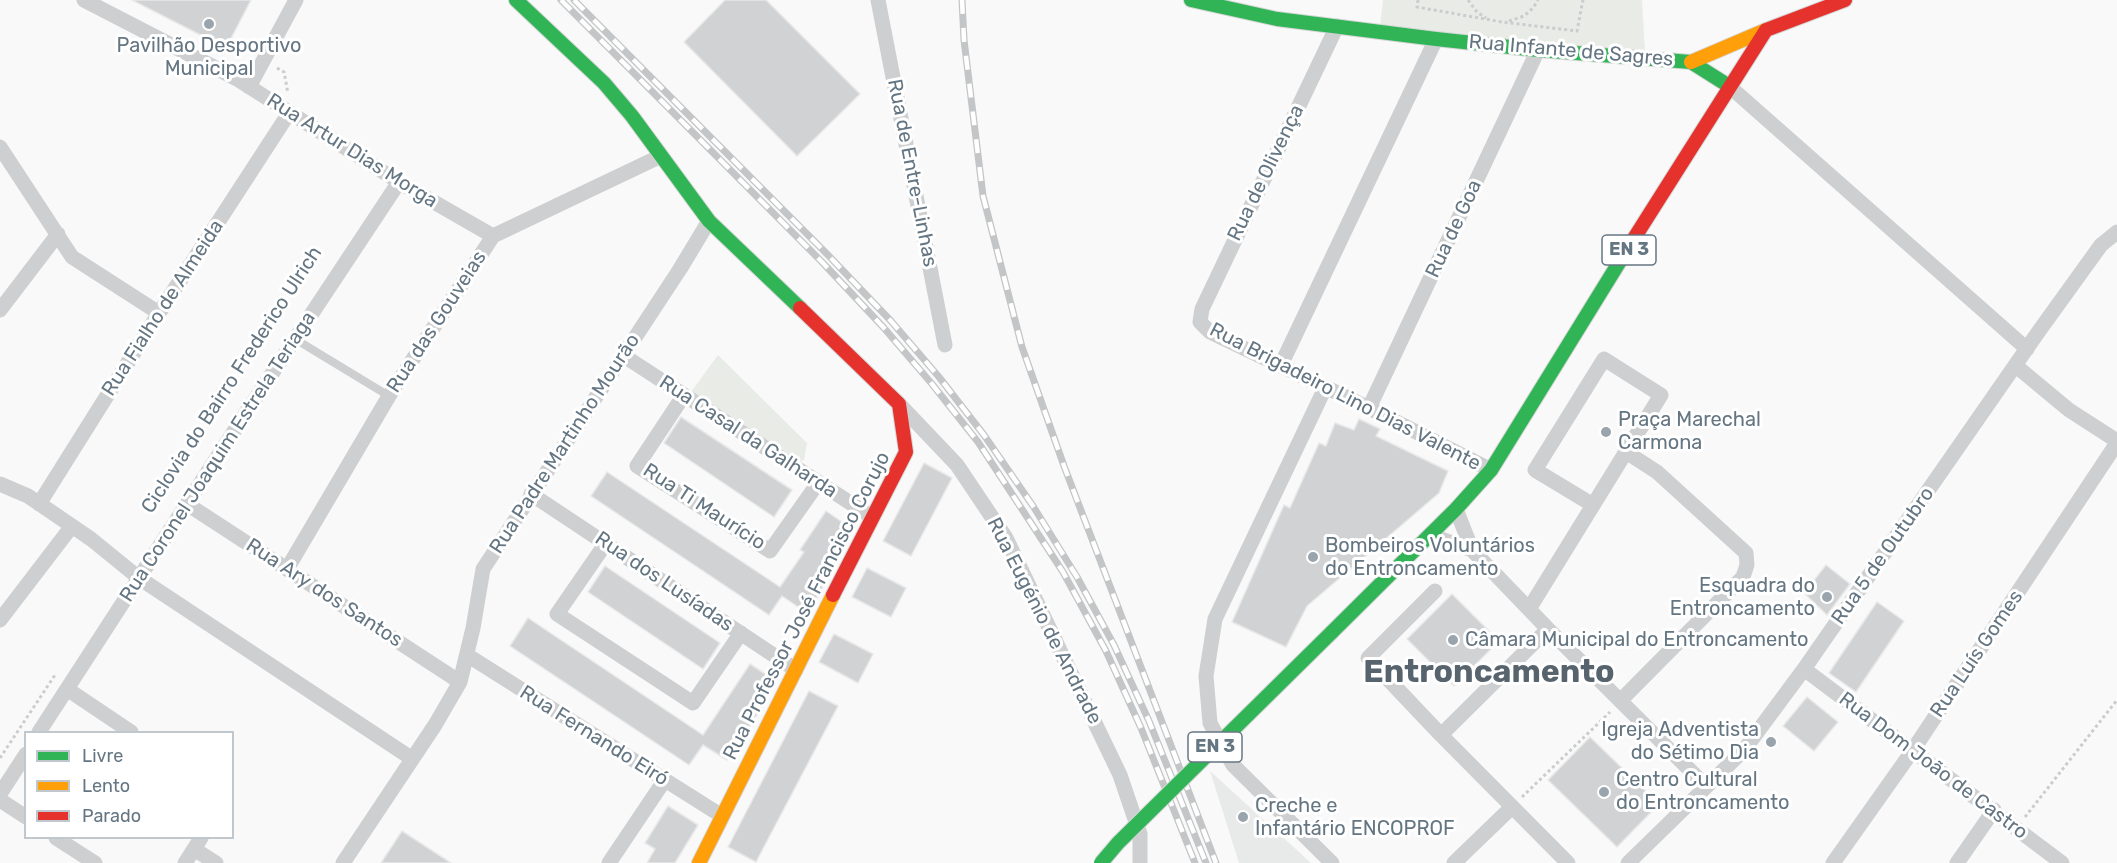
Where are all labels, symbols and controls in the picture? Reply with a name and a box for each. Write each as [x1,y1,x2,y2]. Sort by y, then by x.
marker: Pavilhão Desportivo Municipal [202,17,216,31]
street label: Rua Infante de Sagres [1468,30,1674,72]
place label: Pavilhão Desportivo Municipal [117,34,301,81]
street label: Rua de Entre-Linhas [882,77,942,269]
street label: Rua Artur Dias Morga [262,89,442,213]
street label: Rua de Olivença [1223,101,1309,245]
street label: Rua de Goa [1421,176,1487,282]
street label: Rua Fialho de Almeida [97,215,229,401]
road number: EN 3 [1602,235,1656,265]
street label: Ciclovia do Bairro Frederico Ulrich [137,242,327,518]
street label: Rua das Gouveias [382,247,492,397]
street label: Rua Coronel Joaquim Estrela Teriaga [115,307,321,607]
street label: Rua Brigadeiro Lino Dias Valente [1205,318,1485,476]
street label: Rua Padre Martinho Mourão [485,330,645,558]
street label: Rua Casal da Galharda [655,370,841,504]
place label: Praça Marechal Carmona [1618,408,1761,455]
marker: Praça Marechal Carmona [1599,425,1613,439]
street label: Rua Professor José Francisco Corujo [718,448,896,764]
street label: Rua Ti Maurício [638,459,770,555]
street label: Rua 5 de Outubro [1827,483,1939,629]
street label: Rua Eugénio de Andrade [981,514,1107,728]
street label: Rua dos Lusíadas [590,527,738,637]
street label: Rua Ary dos Santos [241,534,407,652]
place label: Bombeiros Voluntários do Entroncamento [1325,534,1535,581]
marker: Bombeiros Voluntários do Entroncamento [1306,550,1320,564]
place label: Esquadra do Entroncamento [1670,574,1815,621]
street label: Rua Luís Gomes [1926,586,2028,722]
marker: Esquadra do Entroncamento [1820,590,1834,604]
place label: Câmara Municipal do Entroncamento [1465,628,1809,652]
marker: Câmara Municipal do Entroncamento [1446,633,1460,647]
district label: Entroncamento [1363,654,1615,692]
street label: Rua Fernando Eiró [515,681,673,791]
street label: Rua Dom João de Castro [1834,687,2032,845]
place label: Igreja Adventista do Sétimo Dia [1601,718,1759,765]
legend [24,731,234,839]
road number: EN 3 [1188,732,1242,762]
marker: Igreja Adventista do Sétimo Dia [1764,735,1778,749]
text: Livre [82,745,123,767]
place label: Centro Cultural do Entroncamento [1616,768,1790,815]
text: Lento [82,775,130,797]
marker: Centro Cultural do Entroncamento [1597,785,1611,799]
place label: Creche e Infantário ENCOPROF [1255,794,1455,841]
text: Parado [82,805,141,827]
marker: Creche e Infantário ENCOPROF [1236,810,1250,824]

